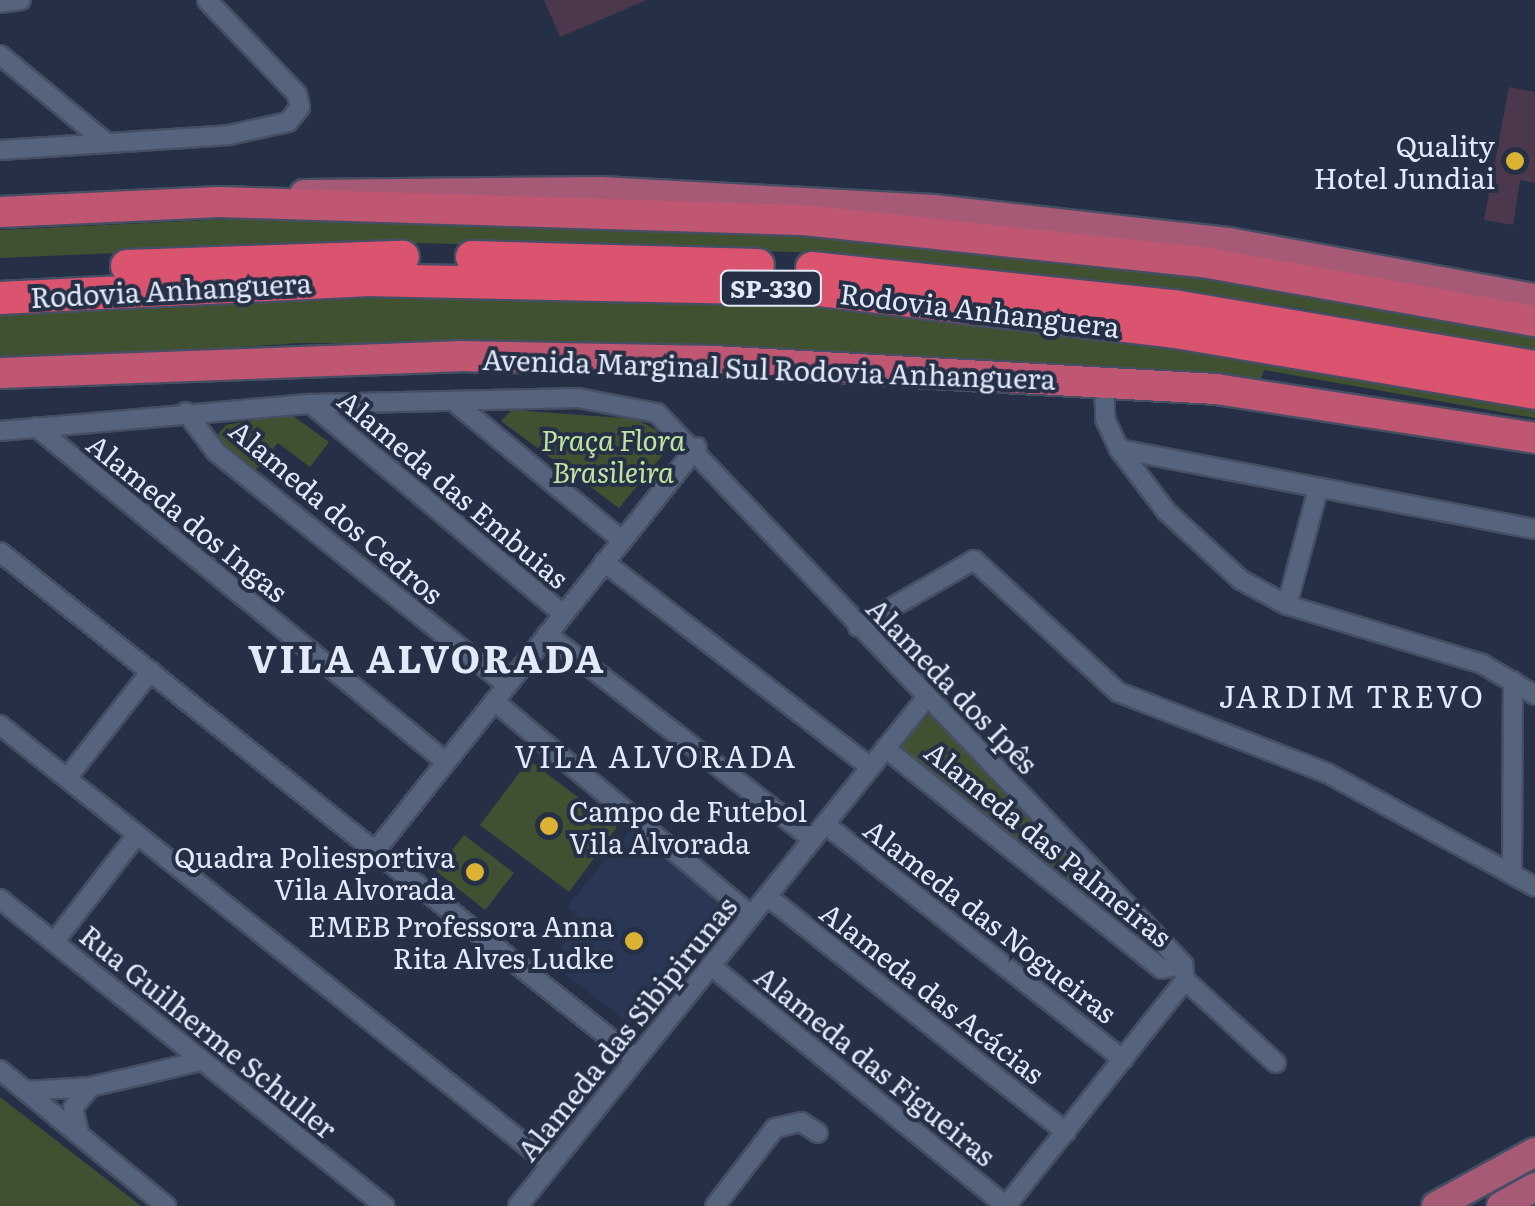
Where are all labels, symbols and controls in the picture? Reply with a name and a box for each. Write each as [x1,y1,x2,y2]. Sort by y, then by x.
place label: Quality Hotel Jundiai [1314,128,1495,194]
marker: Quality Hotel Jundiai [1504,150,1526,172]
street label: Rodovia Anhanguera [29,265,313,313]
road number: SP-330 [718,268,824,308]
street label: Rodovia Anhanguera [838,275,1122,343]
street label: Avenida Marginal Sul Rodovia Anhanguera [482,341,1056,395]
street label: Alameda das Embuias [332,382,576,594]
street label: Alameda dos Cedros [224,412,450,610]
park label: Praça Flora Brasileira [541,422,685,488]
street label: Alameda dos Ingas [81,426,295,608]
street label: Alameda dos Ipês [861,590,1045,780]
district label: VILA ALVORADA [248,634,606,680]
district label: JARDIM TREVO [1219,677,1485,713]
street label: Alameda das Palmeiras [919,733,1179,953]
district label: VILA ALVORADA [514,737,798,773]
place label: Campo de Futebol Vila Alvorada [569,793,807,859]
street label: Alameda das Nogueiras [858,811,1124,1029]
marker: Campo de Futebol Vila Alvorada [538,815,560,837]
place label: Quadra Poliesportiva Vila Alvorada [174,839,455,905]
marker: Quadra Poliesportiva Vila Alvorada [464,861,486,883]
street label: Alameda das Sibipirunas [509,889,743,1167]
street label: Alameda das Acácias [815,894,1051,1090]
place label: EMEB Professora Anna Rita Alves Ludke [308,908,614,974]
street label: Rua Guilherme Schuller [74,917,344,1145]
marker: EMEB Professora Anna Rita Alves Ludke [623,930,645,952]
street label: Alameda das Figueiras [749,958,1003,1172]

